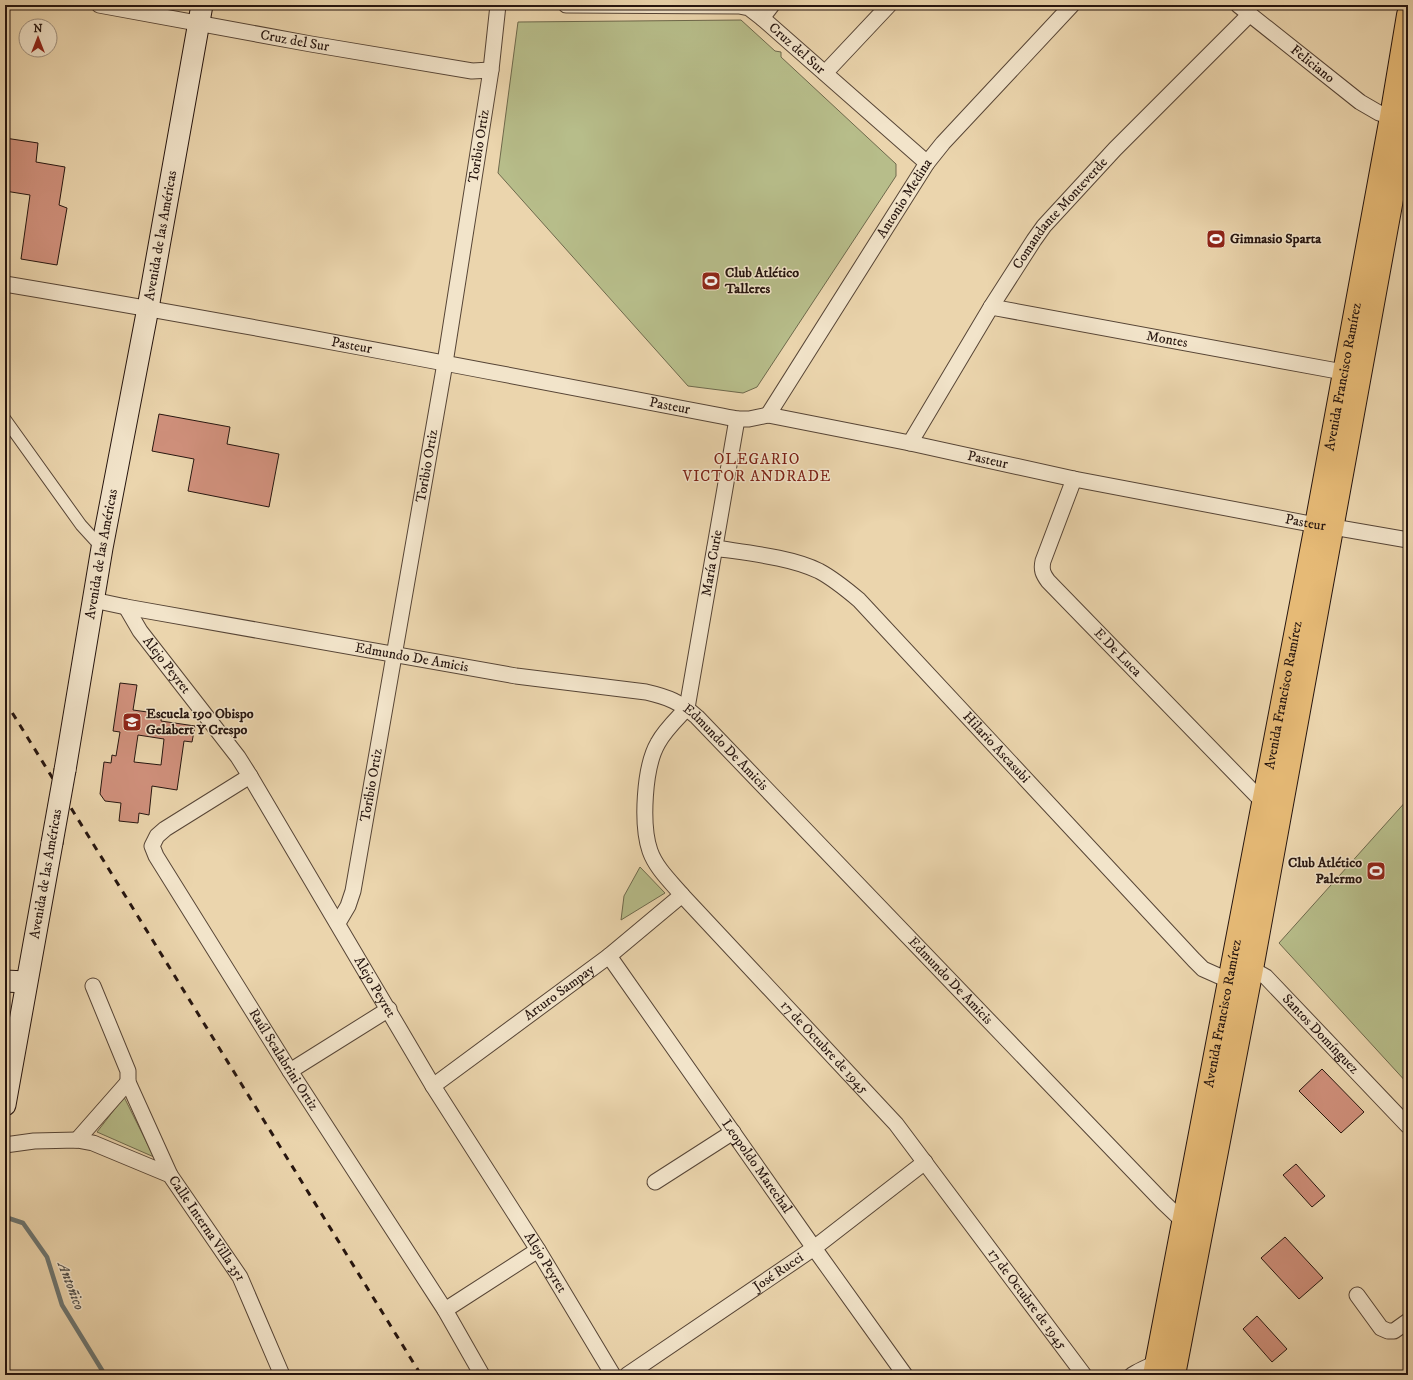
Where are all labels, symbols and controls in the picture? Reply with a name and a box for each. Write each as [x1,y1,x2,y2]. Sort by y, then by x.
north arrow [18,18,58,58]
street label: Cruz del Sur [765,19,830,79]
text: N [33,22,43,36]
street label: Cruz del Sur [259,26,331,56]
street label: Feliciano [1287,41,1338,87]
street label: Toribio Ortiz [464,108,494,184]
street label: Comandante Monteverde [1009,154,1112,273]
street label: Antonio Medina [873,155,936,242]
street label: Avenida de las Américas [140,169,181,302]
sports icon: Gimnasio Sparta [1205,228,1227,250]
place label: Gimnasio Sparta [1230,230,1322,248]
place label: Club Atlético Talleres [724,264,799,298]
sports icon: Club Atlético Talleres [700,270,722,292]
street label: Avenida Francisco Ramírez [1321,301,1366,452]
street label: Montes [1145,327,1189,352]
street label: Pasteur [330,333,374,358]
street label: Pasteur [648,393,692,419]
street label: Toribio Ortiz [412,428,442,504]
street label: Pasteur [966,447,1010,473]
district label: OLEGARIO VICTOR ANDRADE [682,450,831,486]
street label: Avenida de las Américas [81,487,122,620]
street label: Pasteur [1284,510,1328,535]
street label: María Curie [697,528,727,598]
street label: Avenida Francisco Ramírez [1261,620,1306,771]
street label: E De Luca [1090,624,1145,681]
street label: Alejo Peyret [139,633,195,698]
street label: Edmundo De Amicis [354,639,470,676]
street label: Edmundo De Amicis [679,700,772,795]
place label: Escuela 190 Obispo Gelabert Y Crespo [146,705,254,739]
street label: Hilario Ascasubi [959,708,1034,787]
school or university icon: Escuela 190 Obispo Gelabert Y Crespo [121,711,143,733]
street label: Toribio Ortiz [356,747,387,823]
street label: Avenida de las Américas [26,807,66,940]
place label: Club Atlético Palermo [1288,854,1362,888]
sports icon: Club Atlético Palermo [1365,860,1387,882]
street label: Edmundo De Amicis [904,933,997,1029]
street label: Avenida Francisco Ramírez [1200,938,1246,1089]
street label: Alejo Peyret [350,953,400,1021]
street label: Arturo Sampay [520,960,599,1025]
street label: Santos Domínguez [1278,990,1363,1078]
street label: 17 de Octubre de 1945 [776,997,872,1098]
street label: Raúl Scalabrini Ortiz [244,1005,322,1114]
street label: Leopoldo Marechal [717,1116,796,1218]
street label: Calle Interna Villa 351 [164,1172,250,1284]
street label: Alejo Peyret [520,1229,571,1297]
street label: 17 de Octubre de 1945 [983,1245,1071,1353]
street label: José Rucci [748,1248,808,1297]
water label: Antoñico [52,1257,89,1313]

